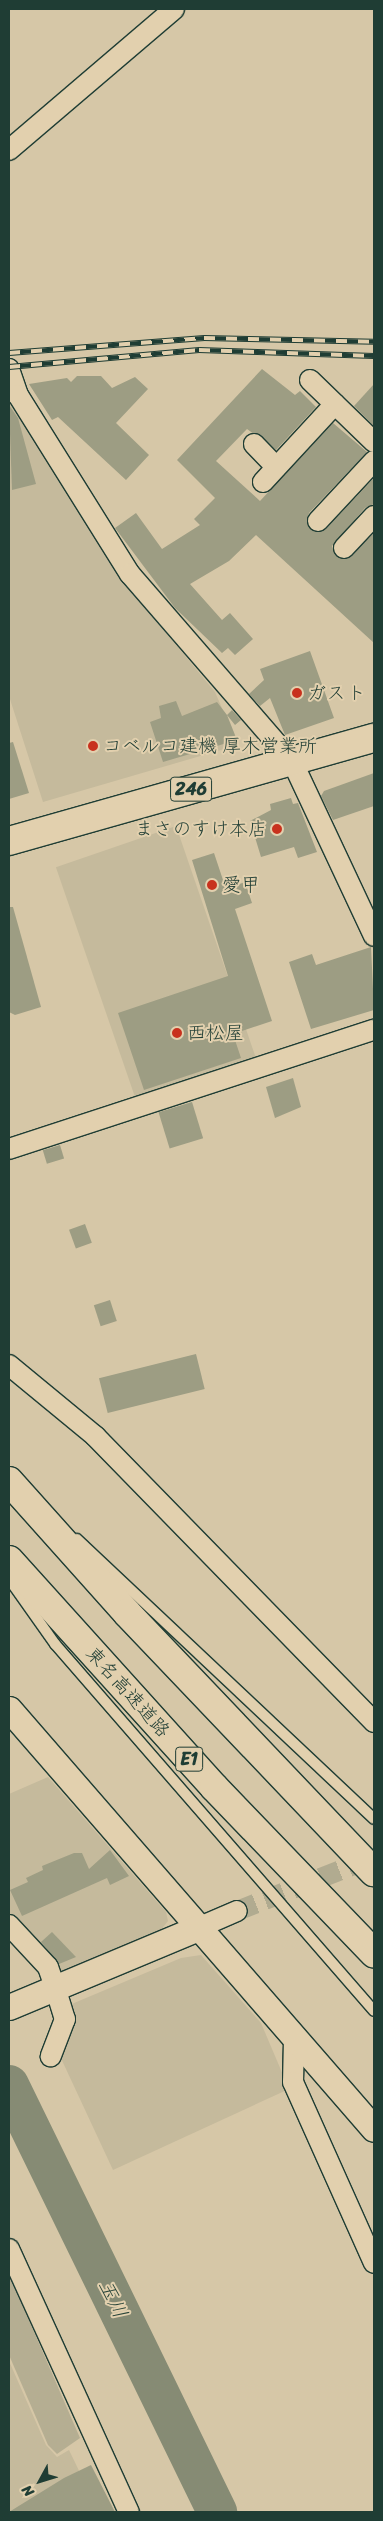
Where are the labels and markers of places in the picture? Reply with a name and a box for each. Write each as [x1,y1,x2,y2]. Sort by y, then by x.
place label: ガスト [307,682,364,704]
marker: ガスト [291,687,303,699]
place label: コベルコ建機 厚木営業所 [103,735,317,757]
marker: コベルコ建機 厚木営業所 [87,740,99,752]
place label: まさのすけ本店 [134,818,267,840]
marker: まさのすけ本店 [271,823,283,835]
place label: 愛甲 [222,874,260,896]
marker: 愛甲 [206,879,218,891]
place label: 西松屋 [187,1022,244,1044]
marker: 西松屋 [171,1027,183,1039]

